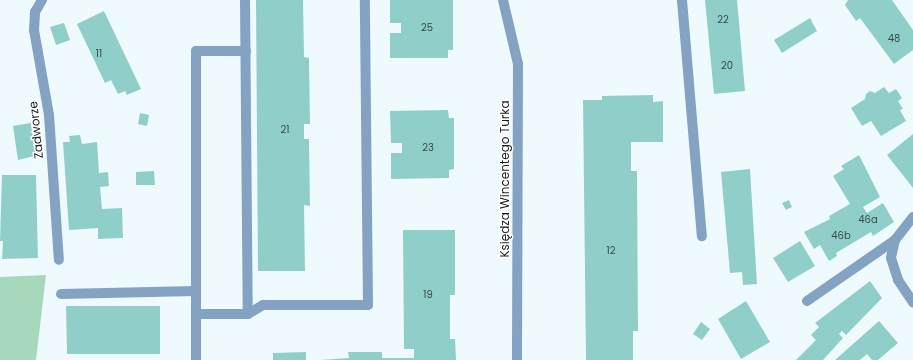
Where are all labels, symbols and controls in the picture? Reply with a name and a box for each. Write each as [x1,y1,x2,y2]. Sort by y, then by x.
house number: 22 [717,14,729,26]
house number: 25 [421,22,433,34]
house number: 48 [888,33,900,45]
house number: 11 [96,48,102,60]
house number: 20 [721,60,733,72]
street label: Księdza Wincentego Turka [498,100,512,258]
street label: Zadworze [26,101,46,159]
house number: 21 [281,124,289,136]
house number: 23 [422,142,434,154]
house number: 46a [858,214,878,226]
house number: 46b [831,230,851,242]
house number: 12 [607,245,615,257]
house number: 19 [423,289,433,301]

